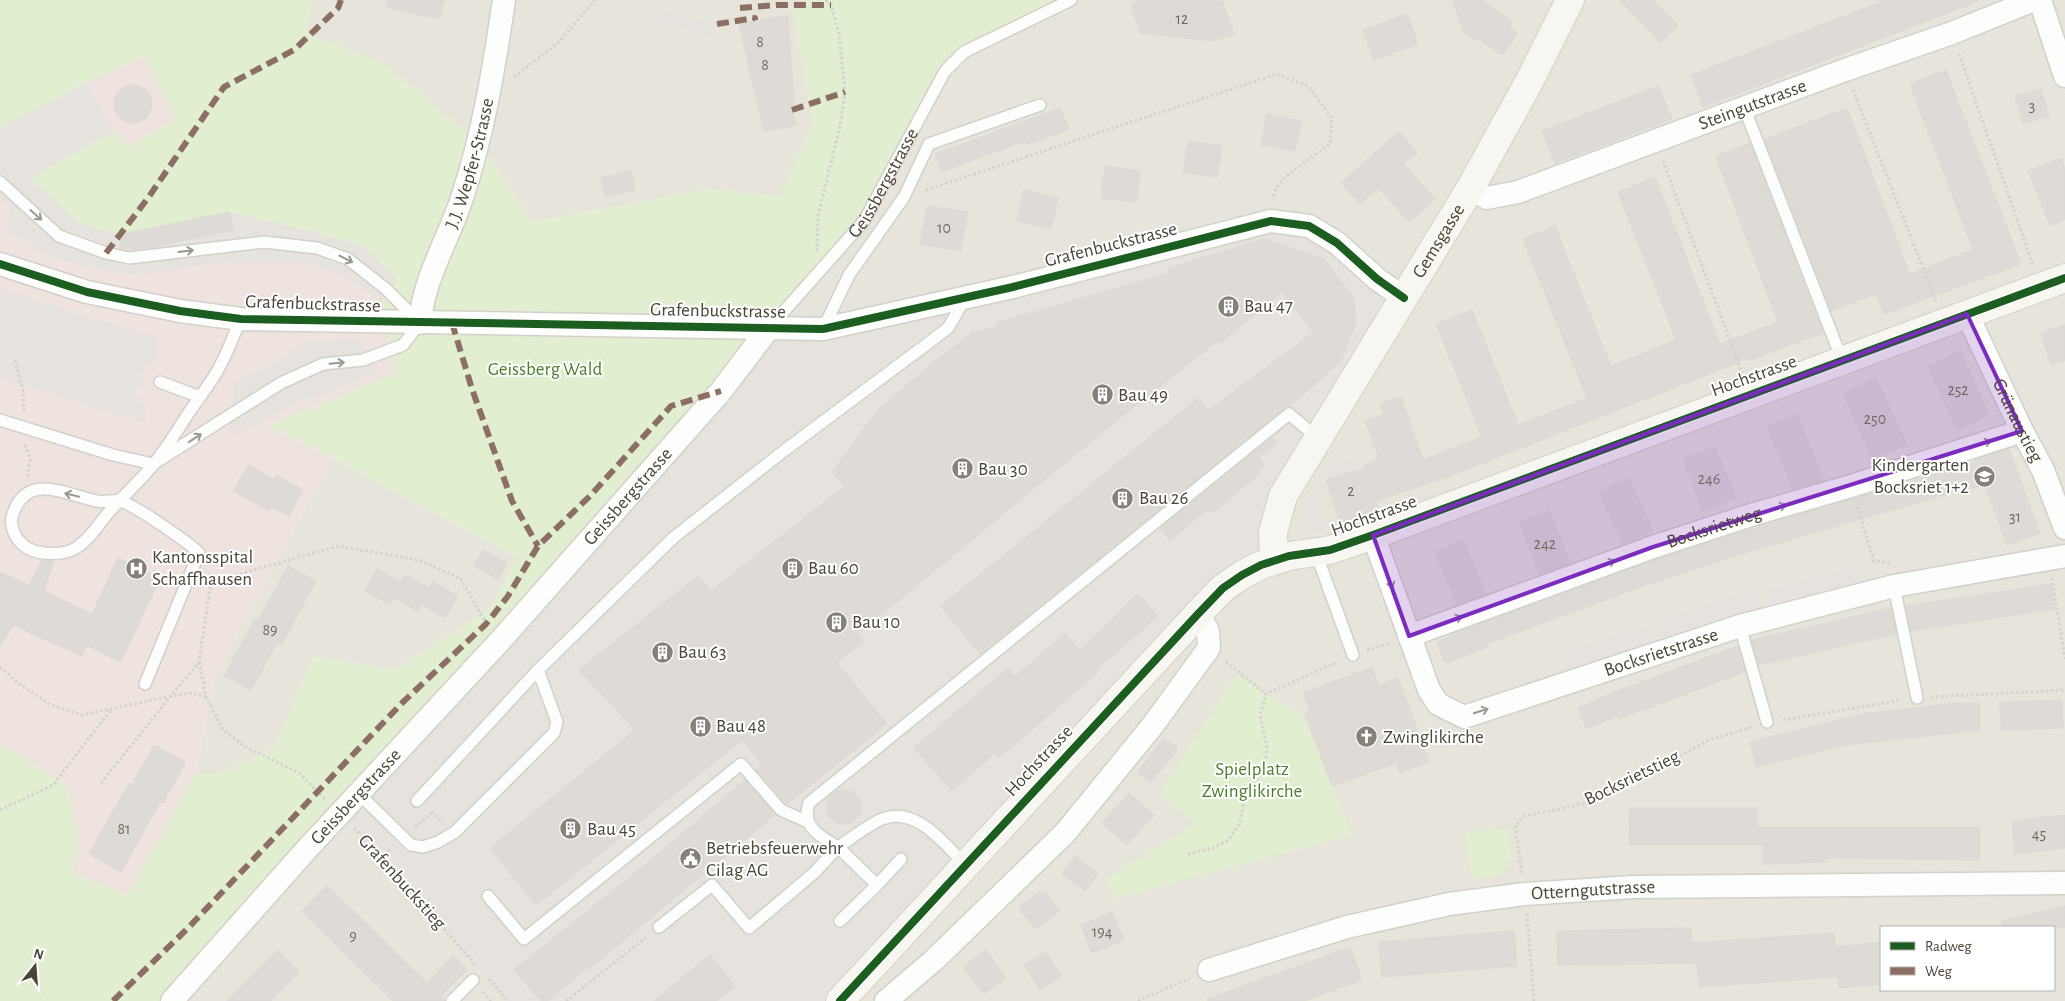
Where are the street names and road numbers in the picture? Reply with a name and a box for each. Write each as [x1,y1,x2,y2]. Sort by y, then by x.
street label: Steingutstrasse [1696,76,1809,133]
street label: J.J. Wepfer-Strasse [442,96,497,231]
street label: Geissbergstrasse [844,125,922,242]
street label: Gemsgasse [1409,201,1468,281]
street label: Grafenbuckstrasse [1043,219,1179,271]
street label: Grafenbuckstrasse [245,292,381,316]
street label: Grafenbuckstrasse [650,300,786,322]
street label: Hochstrasse [1709,352,1799,400]
street label: Grünaustieg [1989,376,2047,466]
street label: Geissbergstrasse [580,444,676,549]
street label: Hochstrasse [1329,492,1419,540]
street label: Bocksrietweg [1664,503,1764,551]
street label: Bocksrietstrasse [1602,624,1720,680]
street label: Hochstrasse [1001,722,1077,800]
street label: Geissbergstrasse [307,745,405,848]
street label: Bocksrietstieg [1581,746,1683,809]
street label: Grafenbuckstieg [355,831,450,934]
street label: Otterngutstrasse [1530,877,1655,903]

